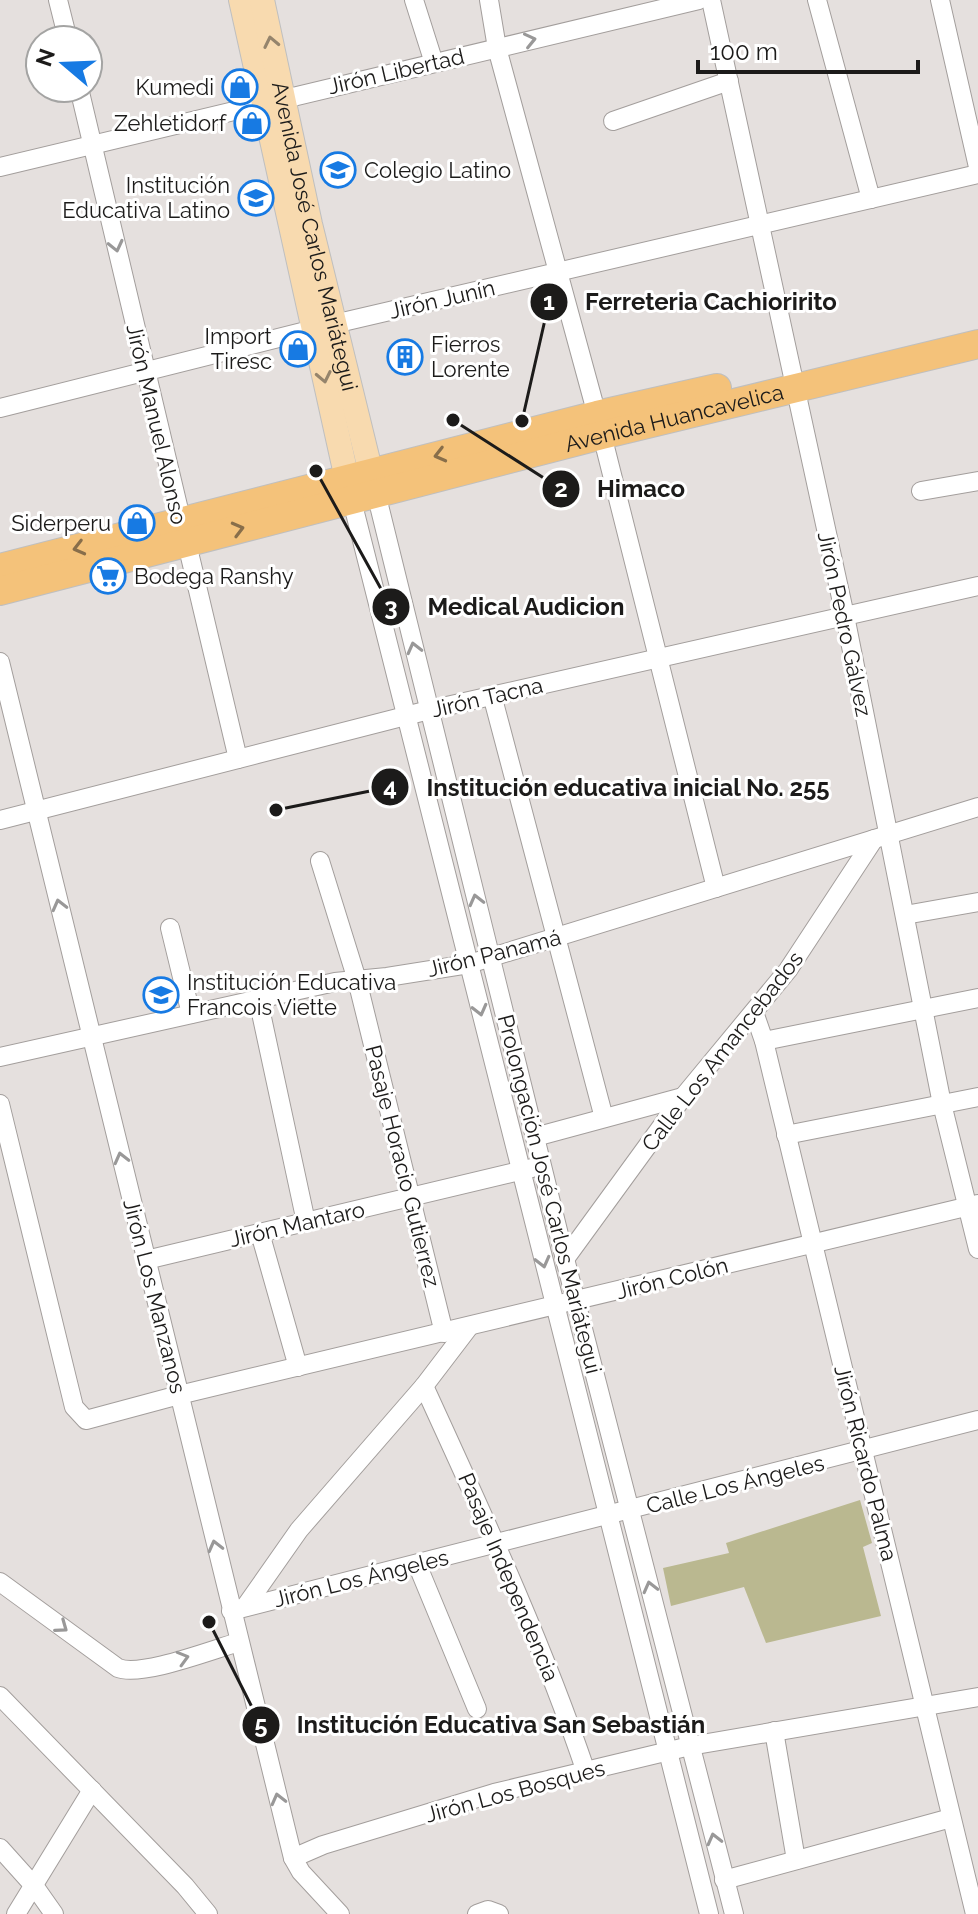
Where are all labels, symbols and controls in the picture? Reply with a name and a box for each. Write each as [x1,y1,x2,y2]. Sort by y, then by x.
north arrow [24,24,104,104]
scale bar [698,24,918,74]
one-way arrow [523,32,537,49]
one-way arrow [263,36,280,50]
text: 100 m [710,37,778,66]
street label: Jirón Libertad [325,43,467,99]
text: N [30,45,60,70]
shop icon: Kumedi [221,68,259,106]
place label: Kumedi [136,74,214,100]
street label: Avenida José Carlos Mariátegui [267,79,363,394]
shop icon: Zehletidorf [233,104,271,142]
place label: Zehletidorf [114,110,227,136]
school or university icon: Colegio Latino [319,151,357,189]
place label: Colegio Latino [364,157,511,183]
place label: Institución Educativa Latino [62,172,230,223]
school or university icon: Institución Educativa Latino [237,179,275,217]
one-way arrow [107,238,124,252]
street label: Jirón Junín [387,274,497,324]
callout: Ferreteria Cachioririto [529,278,853,326]
text: 1 [543,287,555,316]
text: Ferreteria Cachioririto [585,287,837,316]
street label: Jirón Manuel Alonso [121,321,193,527]
place label: Import Tiresc [205,323,273,374]
shop icon: Import Tiresc [279,330,317,368]
place label: Fierros Lorente [431,331,510,382]
building icon: Fierros Lorente [386,338,424,376]
one-way arrow [315,370,332,383]
street label: Avenida Huancavelica [562,379,786,457]
one-way arrow [433,446,447,463]
callout: Himaco [541,465,702,513]
text: 2 [554,474,568,503]
text: Himaco [597,474,685,503]
shop icon: Siderperu [118,504,156,542]
place label: Siderperu [11,510,111,536]
one-way arrow [231,522,245,539]
street label: Jirón Pedro Gálvez [813,529,877,719]
one-way arrow [73,539,87,556]
supermarket icon: Bodega Ranshy [89,557,127,595]
place label: Bodega Ranshy [134,563,294,589]
callout: Medical Audicion [371,583,641,631]
text: 3 [384,592,398,621]
text: Medical Audicion [428,592,624,621]
one-way arrow [406,641,423,655]
street label: Jirón Tacna [429,672,545,722]
callout: Institución educativa inicial No. 255 [370,763,846,811]
text: 4 [383,773,397,802]
text: Institución educativa inicial No. 255 [426,773,830,802]
one-way arrow [469,894,486,908]
one-way arrow [51,899,68,912]
street label: Jirón Panamá [424,924,564,982]
street label: Calle Los Amancebados [636,946,808,1156]
place label: Institución Educativa Francois Viette [187,969,396,1020]
school or university icon: Institución Educativa Francois Viette [142,976,180,1014]
one-way arrow [471,1002,488,1016]
street label: Prolongación José Carlos Mariátegui [493,1012,607,1376]
street label: Pasaje Horacio Gutierrez [360,1042,446,1290]
one-way arrow [113,1151,130,1165]
street label: Jirón Los Manzanos [118,1196,192,1396]
street label: Jirón Mantaro [227,1196,367,1252]
street label: Jirón Colón [613,1252,731,1304]
one-way arrow [534,1254,551,1268]
street label: Jirón Ricardo Palma [829,1362,903,1564]
street label: Calle Los Ángeles [643,1449,827,1519]
street label: Pasaje Independencia [453,1469,565,1685]
one-way arrow [208,1540,225,1554]
street label: Jirón Los Ángeles [271,1544,451,1612]
one-way arrow [642,1580,659,1594]
one-way arrow [54,1617,68,1632]
one-way arrow [175,1651,189,1667]
callout: Institución Educativa San Sebastián [241,1701,721,1749]
text: 5 [254,1710,268,1739]
text: Institución Educativa San Sebastián [297,1710,705,1739]
street label: Jirón Los Bosques [422,1755,608,1827]
one-way arrow [270,1792,287,1806]
one-way arrow [706,1832,723,1846]

